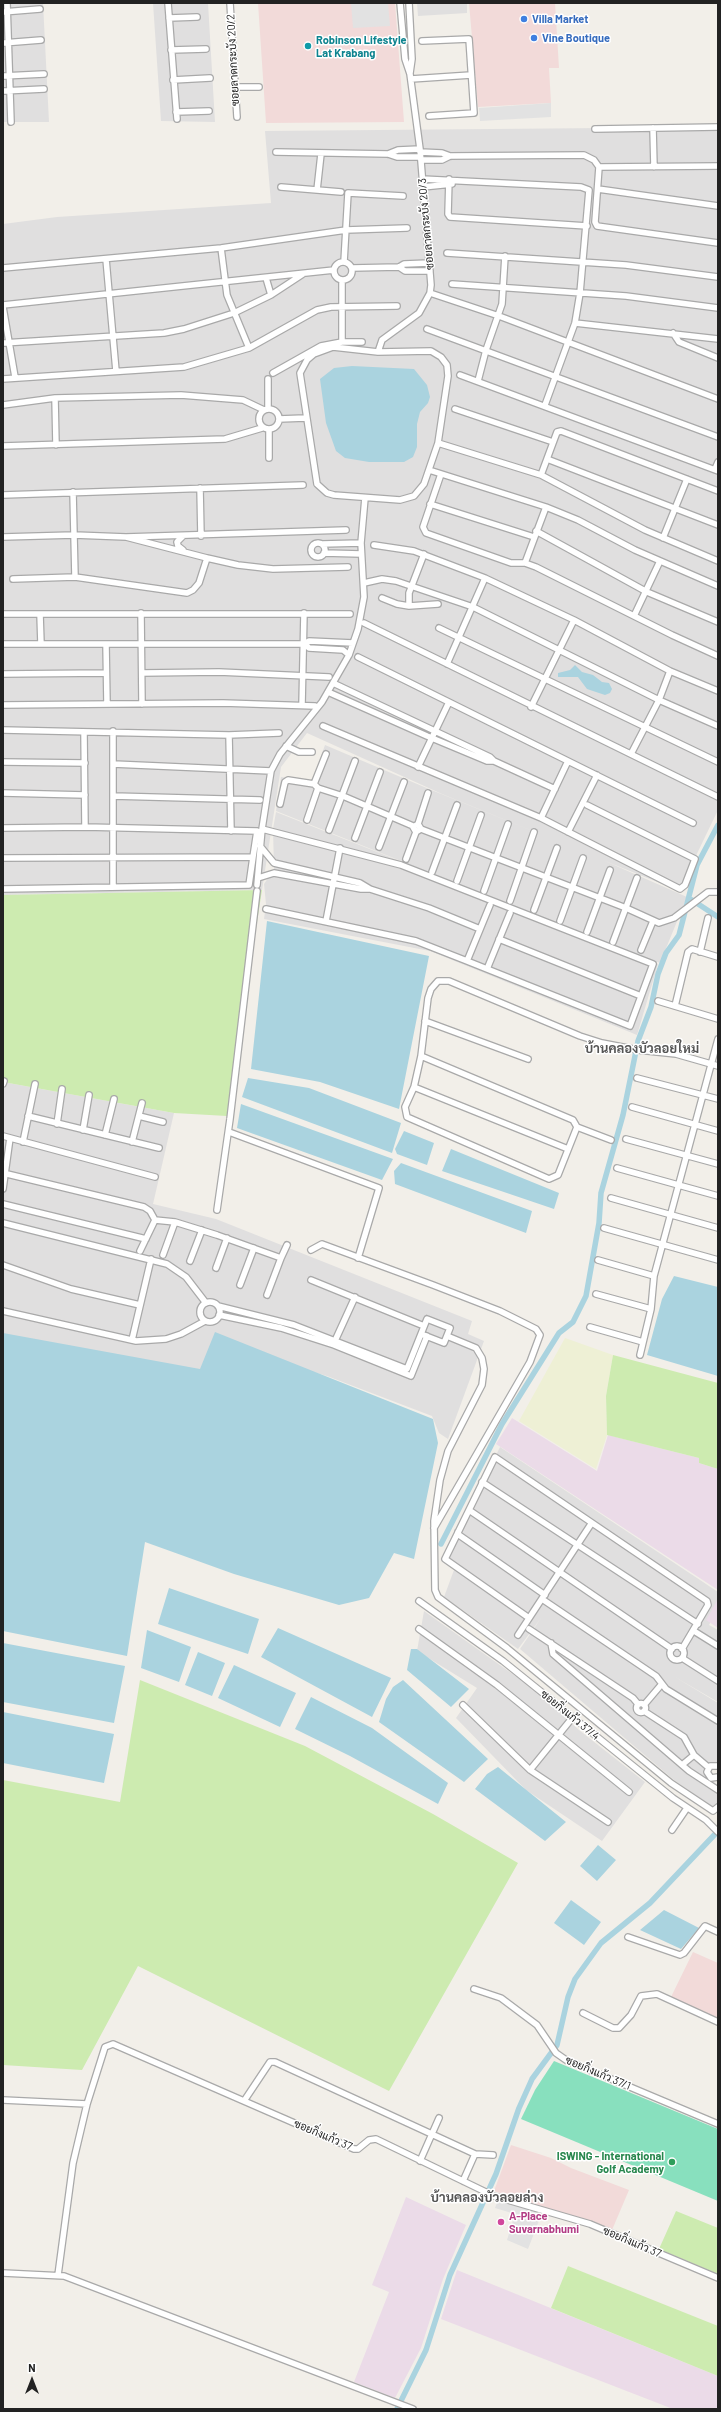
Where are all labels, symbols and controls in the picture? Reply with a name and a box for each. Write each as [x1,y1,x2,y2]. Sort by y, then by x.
place label: Villa Market [532,12,588,26]
street label: ซอยลาดกระบัง 20/2 [224,14,242,106]
marker: Villa Market [519,14,529,24]
place label: Vine Boutique [542,31,610,45]
place label: Robinson Lifestyle Lat Krabang [316,33,407,59]
marker: Vine Boutique [529,33,539,43]
marker: Robinson Lifestyle Lat Krabang [303,41,313,51]
street label: ซอยลาดกระบัง 20/3 [415,178,437,270]
district label: บ้านคลองบัวลอยใหม่ [585,1041,699,1057]
street label: ซอยกิ่งแก้ว 37/4 [538,1687,602,1743]
street label: ซอยกิ่งแก้ว 37/1 [563,2053,633,2093]
street label: ซอยกิ่งแก้ว 37 [292,2117,354,2153]
place label: ISWING - International Golf Academy [557,2149,664,2175]
marker: ISWING - International Golf Academy [667,2157,677,2167]
district label: บ้านคลองบัวลอยล่าง [431,2190,543,2206]
place label: A-Place Suvarnabhumi [509,2209,579,2235]
marker: A-Place Suvarnabhumi [496,2217,506,2227]
street label: ซอยกิ่งแก้ว 37 [601,2224,663,2260]
north arrow [12,2360,52,2400]
text: N [28,2361,36,2374]

